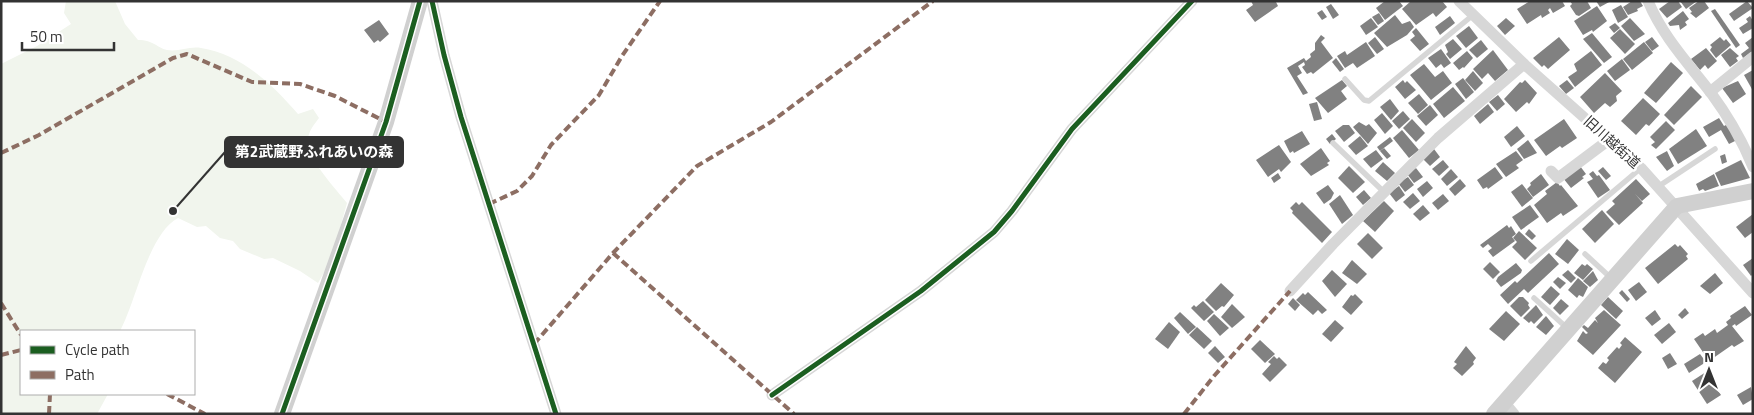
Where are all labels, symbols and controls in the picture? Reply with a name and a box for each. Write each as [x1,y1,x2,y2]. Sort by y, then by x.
scale bar [22,20,115,52]
text: 50 m [30,25,63,48]
street label: 旧川越街道 [1579,110,1645,173]
callout: 第2武蔵野ふれあいの森 [225,137,403,167]
text: 第2武蔵野ふれあいの森 [235,140,393,163]
legend [20,330,195,395]
text: Cycle path [65,338,130,361]
north arrow [1684,345,1734,395]
text: N [1704,346,1714,367]
text: Path [65,363,95,386]

